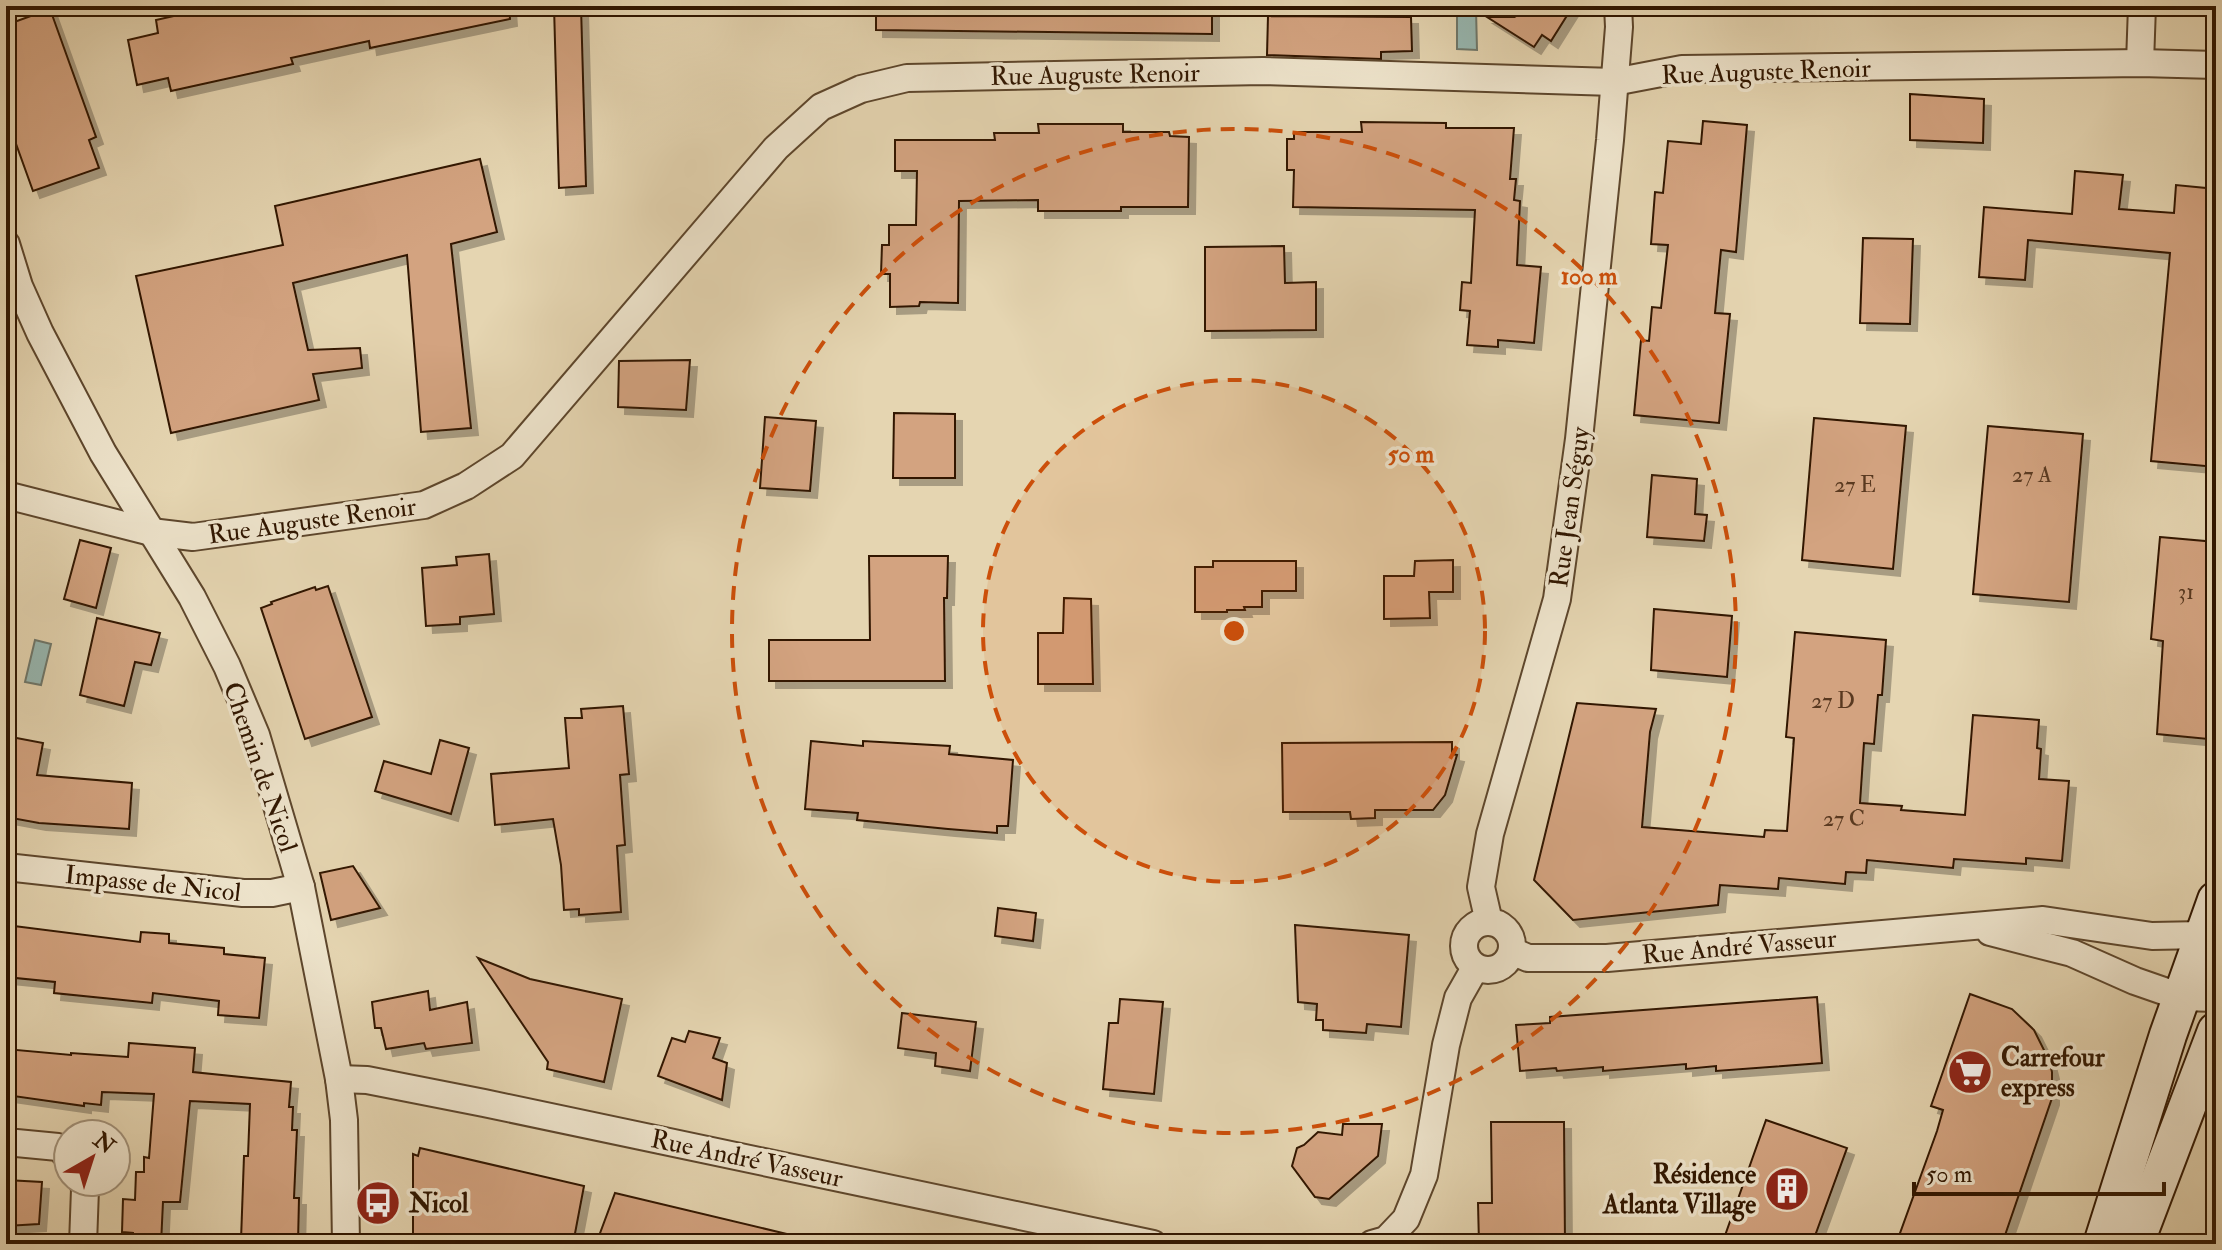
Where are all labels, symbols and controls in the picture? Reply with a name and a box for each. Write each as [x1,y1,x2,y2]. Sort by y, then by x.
street label: Rue Auguste Renoir [1661,52,1872,92]
street label: Rue Auguste Renoir [990,57,1200,93]
text: 100 m [1561,261,1618,292]
street label: Rue Jean Séguy [1543,424,1597,590]
text: 50 m [1388,439,1435,470]
house number: 27 A [2012,461,2052,489]
house number: 27 E [1834,471,1876,499]
street label: Rue Auguste Renoir [206,491,419,551]
house number: 31 [2178,578,2194,606]
centre of rings [1220,617,1248,645]
street label: Chemin de Nicol [216,678,304,857]
house number: 27 D [1811,687,1855,715]
house number: 27 C [1823,805,1865,833]
street label: Impasse de Nicol [63,859,243,910]
street label: Rue André Vasseur [1640,923,1838,971]
place label: Carrefour express [2001,1042,2105,1105]
supermarket icon: Carrefour express [1946,1048,1994,1096]
north arrow [52,1118,132,1198]
street label: Rue André Vasseur [648,1123,846,1195]
text: N [87,1126,121,1161]
scale bar [1914,1146,2164,1196]
place label: Résidence Atlanta Village [1602,1159,1756,1222]
text: 50 m [1926,1159,1973,1190]
building icon: Résidence Atlanta Village [1763,1165,1811,1213]
bus stop icon: Nicol [354,1179,402,1227]
place label: Nicol [408,1188,469,1220]

